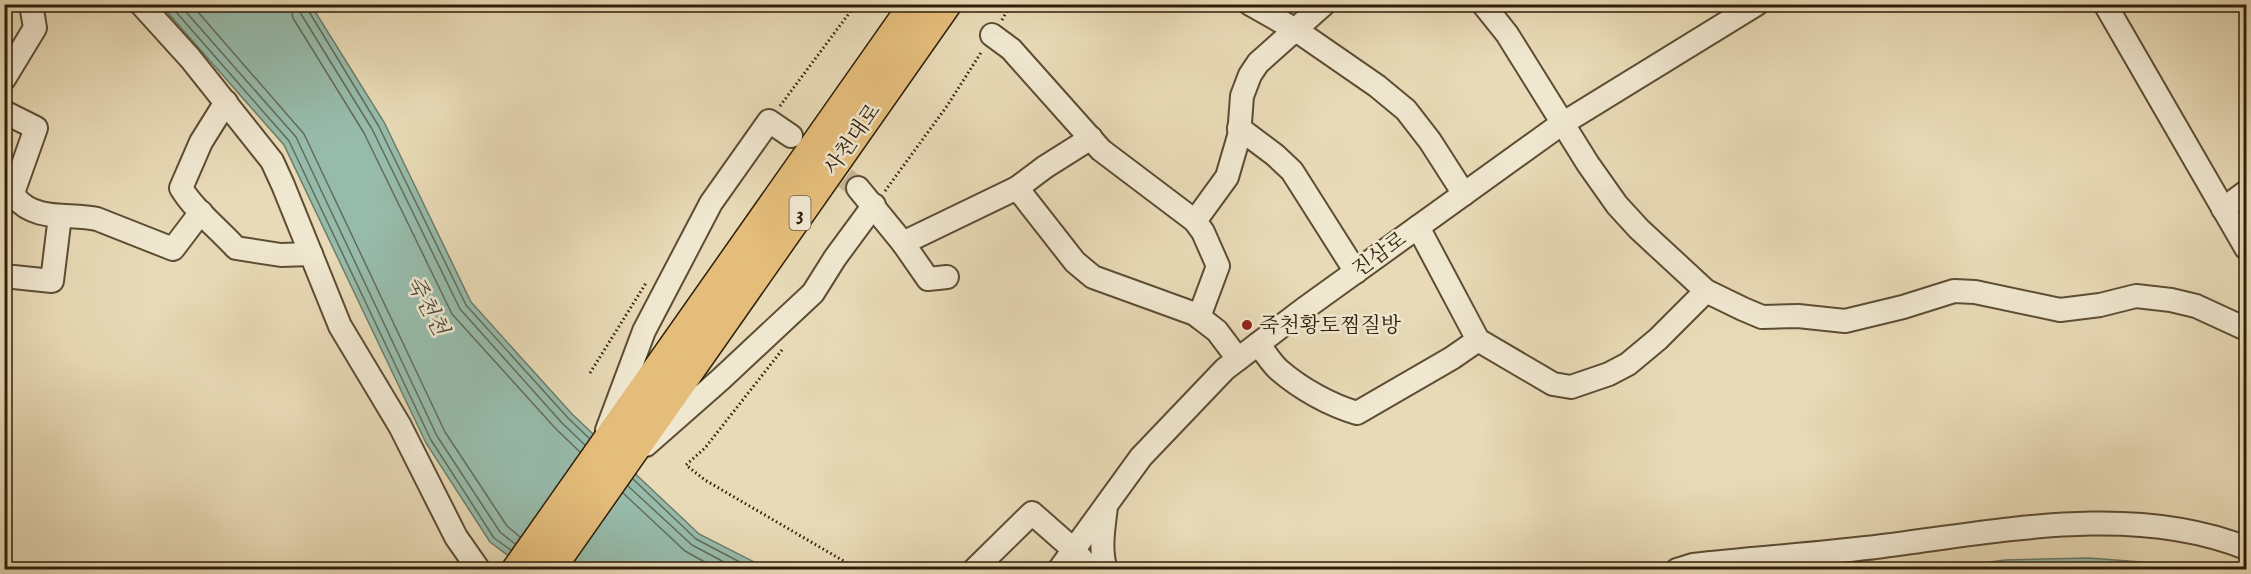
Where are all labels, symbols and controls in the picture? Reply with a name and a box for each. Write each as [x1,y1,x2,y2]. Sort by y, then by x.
street label: 사천대로 [819,99,888,181]
road number: 3 [790,196,810,230]
street label: 진삼로 [1347,226,1412,284]
water label: 죽천천 [399,271,454,342]
place label: 죽천황토찜질방 [1259,313,1402,340]
marker: 죽천황토찜질방 [1240,318,1254,332]

